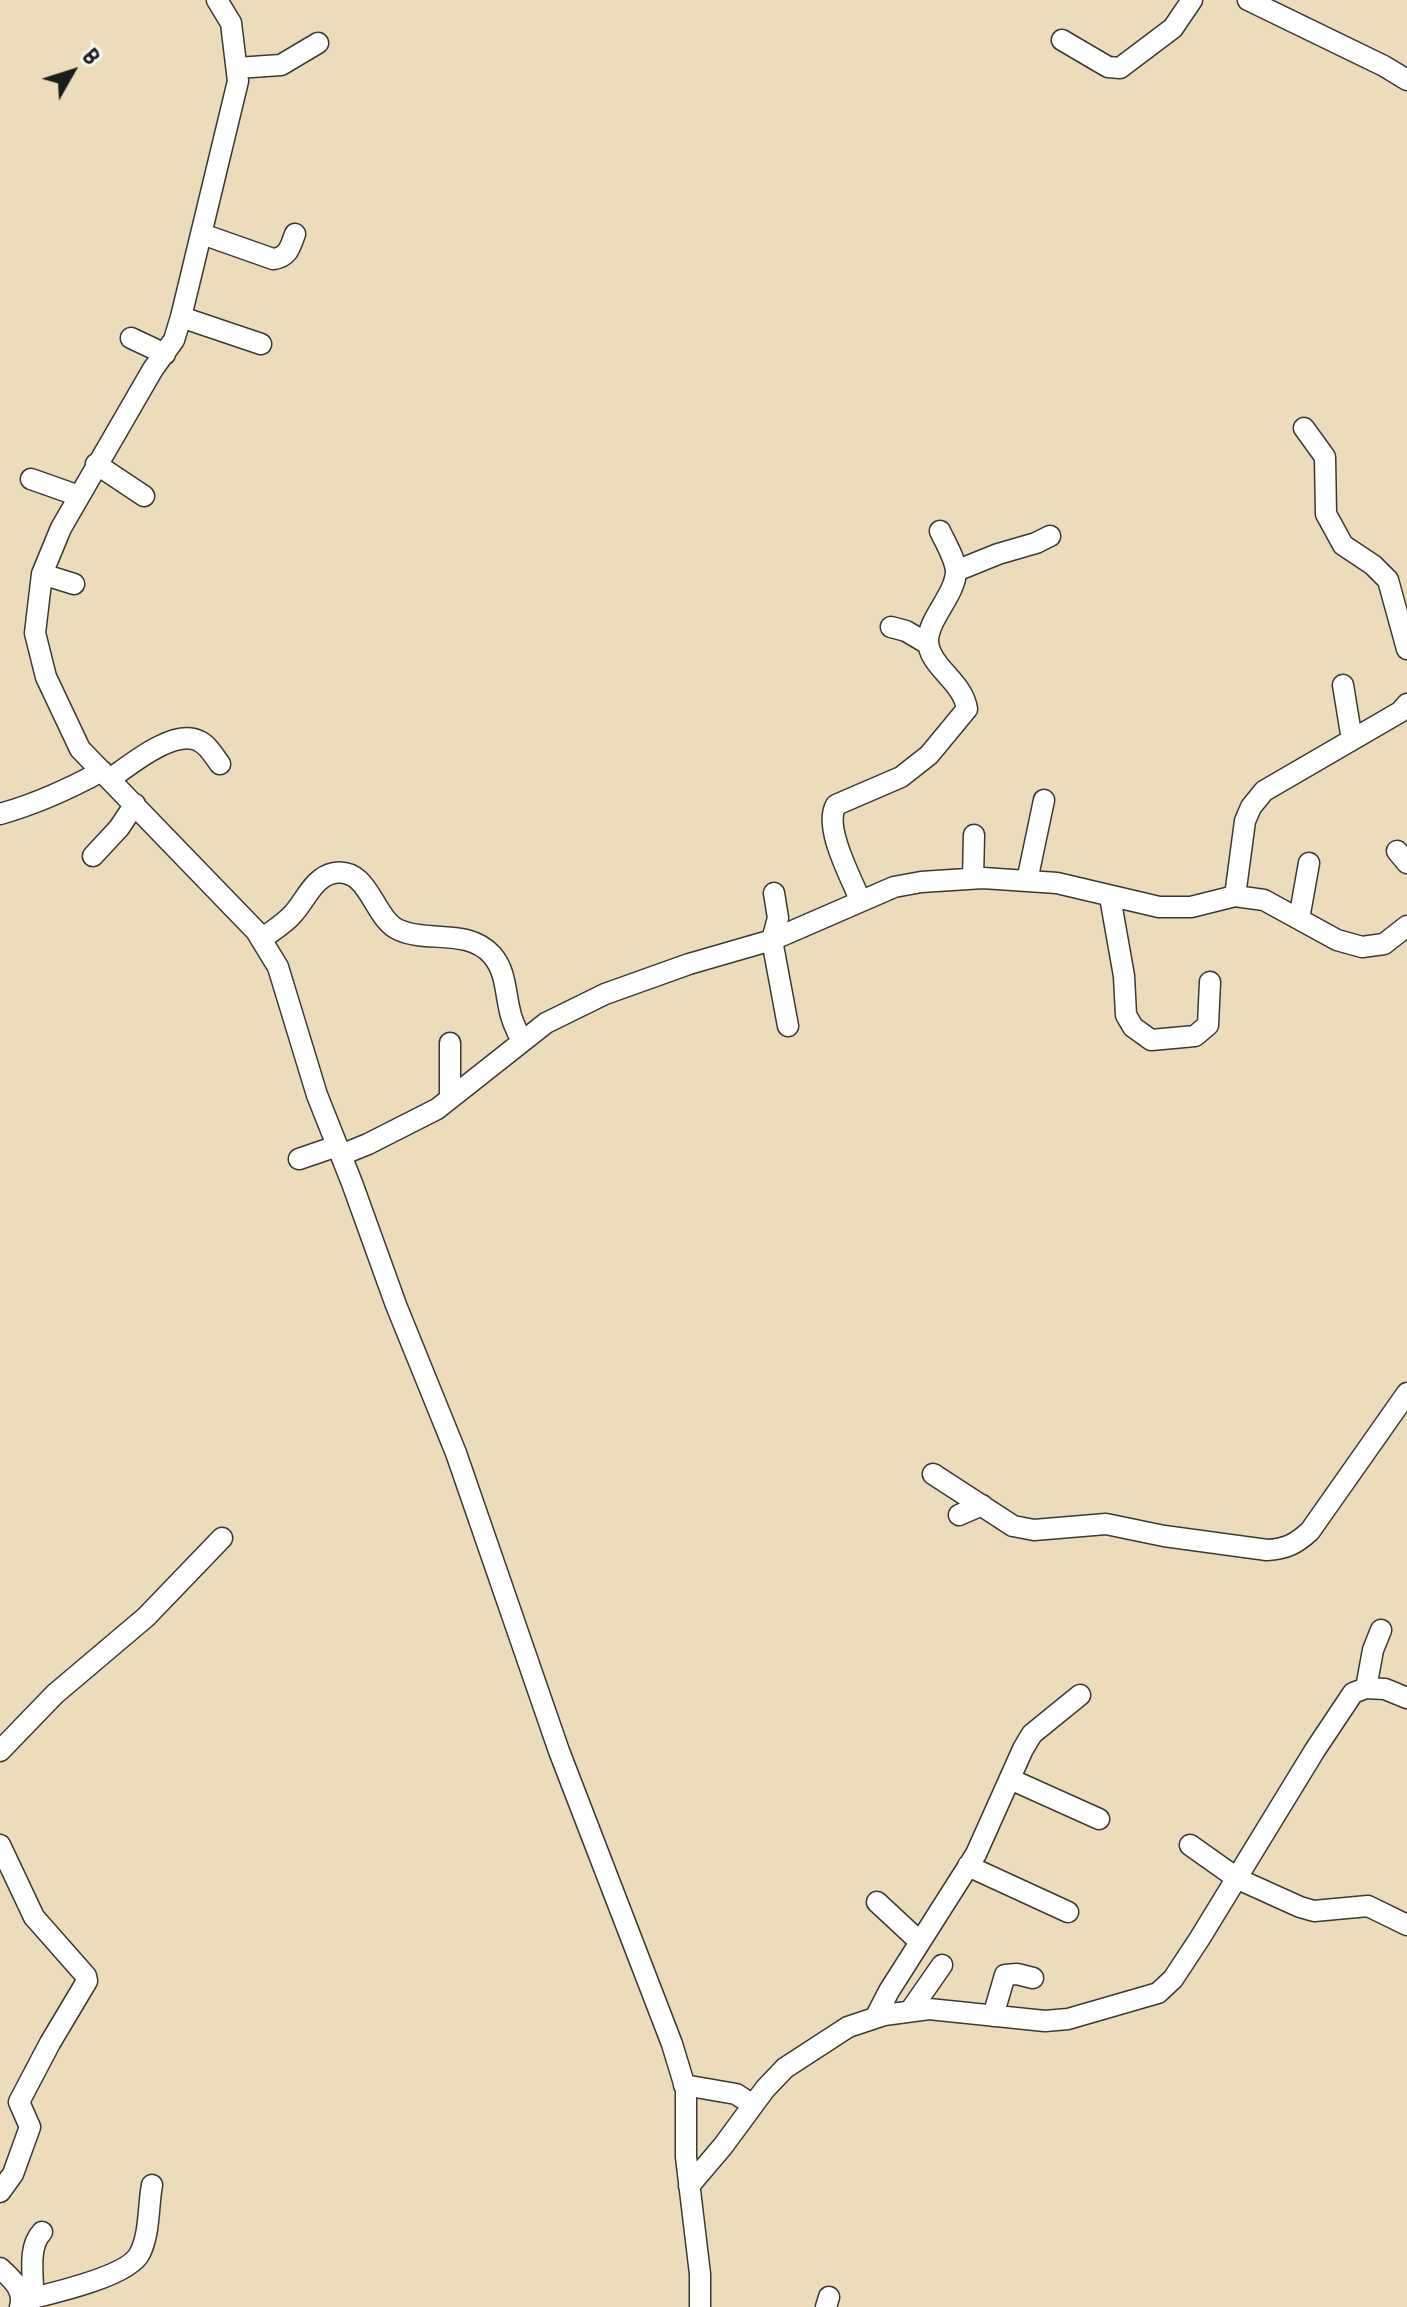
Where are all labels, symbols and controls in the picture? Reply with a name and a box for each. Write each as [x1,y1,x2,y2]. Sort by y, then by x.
north arrow [32,32,112,112]
text: B [76,43,105,71]

